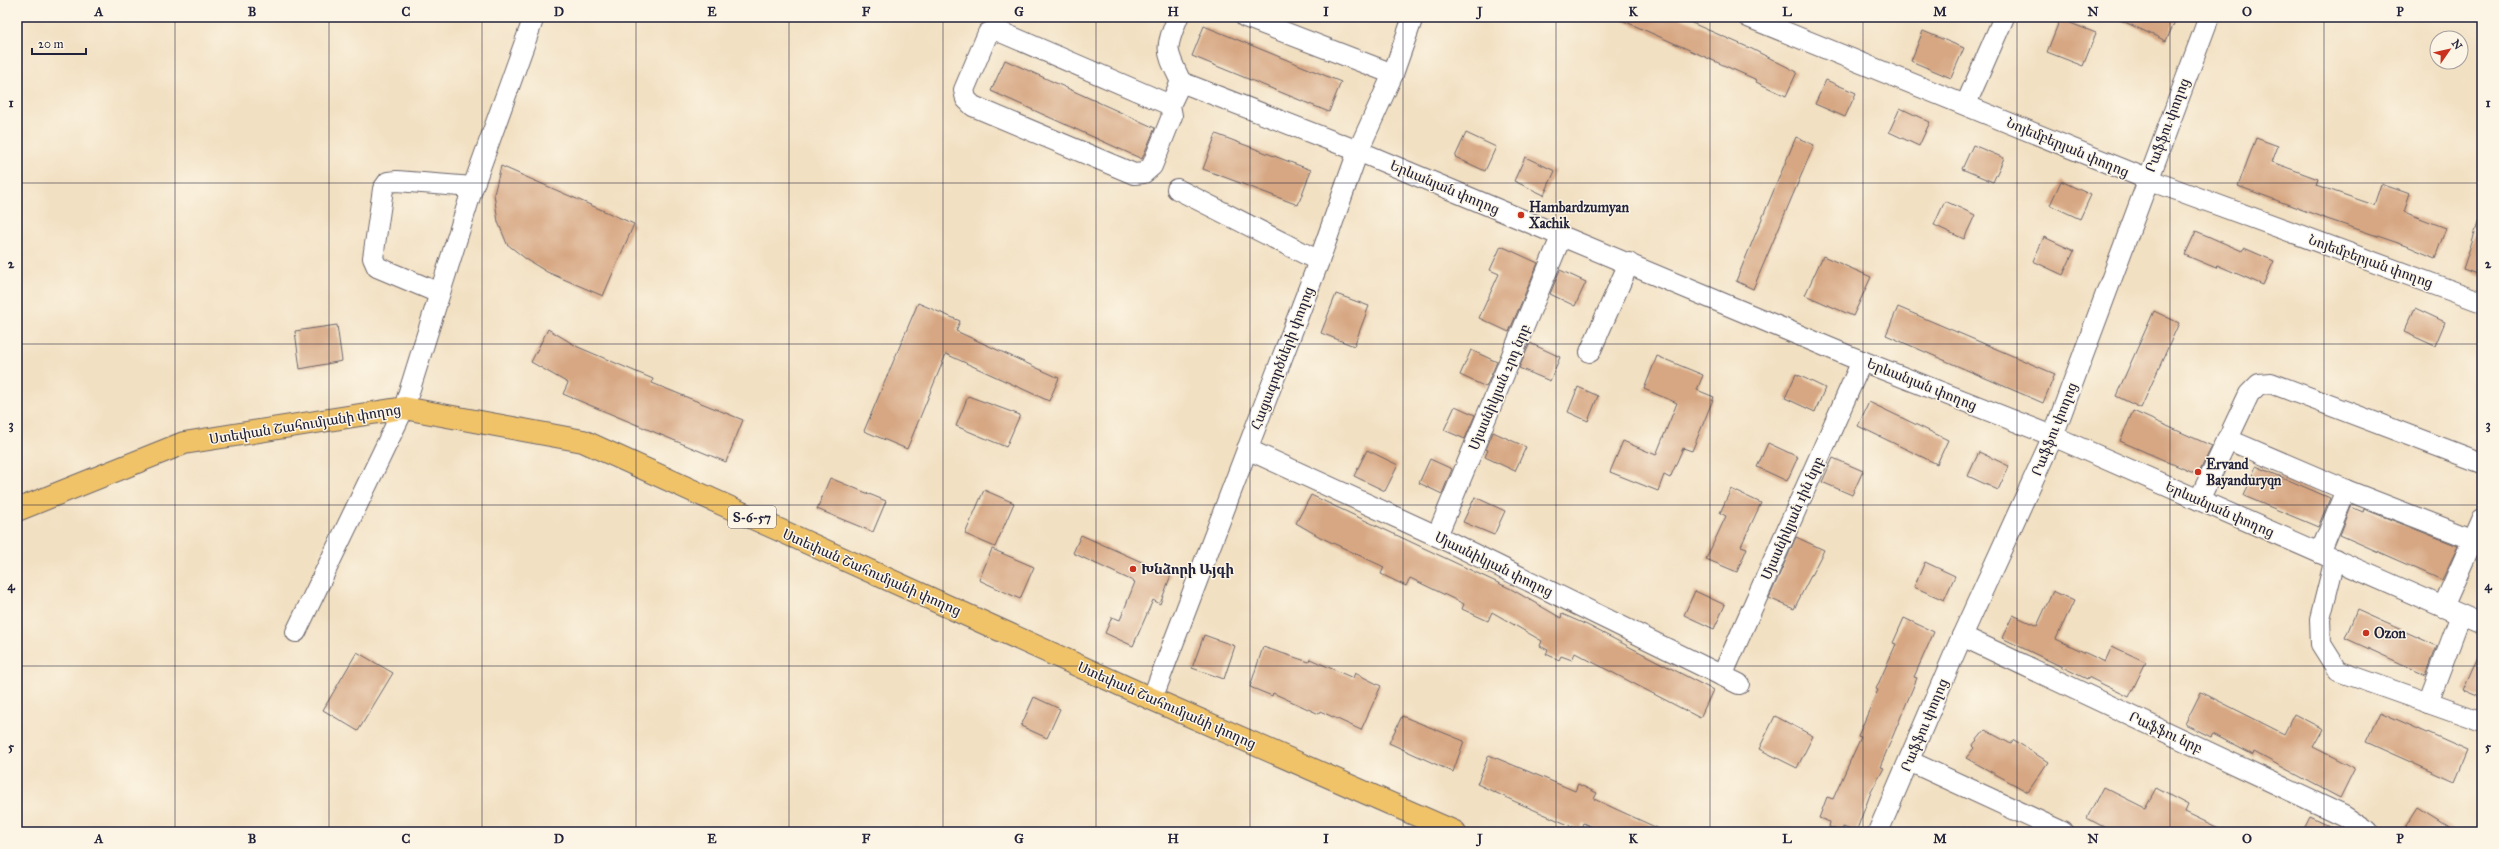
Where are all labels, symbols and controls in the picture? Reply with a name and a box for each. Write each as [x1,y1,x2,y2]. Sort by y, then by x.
text: A [94,4,104,20]
text: B [248,4,257,20]
text: C [402,4,411,20]
text: D [554,4,564,20]
text: E [707,4,717,20]
text: F [862,4,871,20]
text: G [1014,4,1024,20]
text: H [1167,4,1179,20]
text: I [1323,4,1329,20]
text: J [1475,4,1483,20]
text: K [1628,4,1638,20]
text: L [1782,4,1792,20]
text: M [1933,4,1947,20]
text: N [2087,4,2099,20]
text: O [2242,4,2252,20]
text: P [2396,4,2404,20]
scale bar [32,30,86,56]
north arrow [2429,30,2469,70]
text: 20 m [38,37,64,51]
text: N [2449,37,2465,53]
street label: Րաֆֆու փողոց [2142,76,2193,175]
text: 1 [8,95,14,111]
text: 1 [2485,95,2491,111]
street label: Նոյեմբերյան փողոց [2004,114,2132,181]
street label: Երևանյան փողոց [1387,157,1502,218]
place label: Hambardzumyan Xachik [1528,199,1629,232]
marker: Hambardzumyan Xachik [1516,210,1526,220]
street label: Նոյեմբերյան փողոց [2306,231,2435,292]
text: 2 [8,256,15,272]
text: 2 [2485,256,2492,272]
street label: Հացագործների փողոց [1247,284,1318,432]
street label: Մյասնիկյան 2րդ նրբ [1465,321,1534,453]
street label: Երևանյան փողոց [1864,355,1979,414]
street label: Րաֆֆու փողոց [2028,380,2081,479]
street label: Ստեփան Շահումյանի փողոց [208,401,402,448]
text: 3 [8,417,14,433]
text: 3 [2485,417,2491,433]
street label: Մյասնիկյան 1ին նրբ [1758,454,1827,583]
place label: Ervand Bayanduryqn [2206,456,2282,490]
marker: Ervand Bayanduryqn [2193,467,2203,477]
street label: Երևանյան փողոց [2163,478,2277,541]
road number: Տ-6-57 [728,506,776,528]
street label: Ստեփան Շահումյանի փողոց [780,525,964,620]
street label: Մյասնիկյան փողոց [1432,528,1556,600]
place label: Խնձորի Այգի [1141,561,1234,578]
marker: Խնձորի Այգի [1128,564,1138,574]
text: 4 [7,578,15,594]
text: 4 [2484,578,2492,594]
place label: Ozon [2374,625,2406,642]
marker: Ozon [2361,628,2371,638]
street label: Ստեփան Շահումյանի փողոց [1075,658,1259,753]
street label: Րաֆֆու փողոց [1897,676,1952,774]
street label: Րաֆֆու նրբ [2126,708,2205,757]
text: 5 [8,739,15,755]
text: 5 [2485,739,2492,755]
text: A [94,831,104,847]
text: B [248,831,257,847]
text: C [402,831,411,847]
text: D [554,831,564,847]
text: E [707,831,717,847]
text: F [862,831,871,847]
text: G [1014,831,1024,847]
text: H [1167,831,1179,847]
text: I [1323,831,1329,847]
text: J [1475,831,1483,847]
text: K [1628,831,1638,847]
text: L [1782,831,1792,847]
text: M [1933,831,1947,847]
text: N [2087,831,2099,847]
text: O [2242,831,2252,847]
text: P [2396,831,2404,847]

